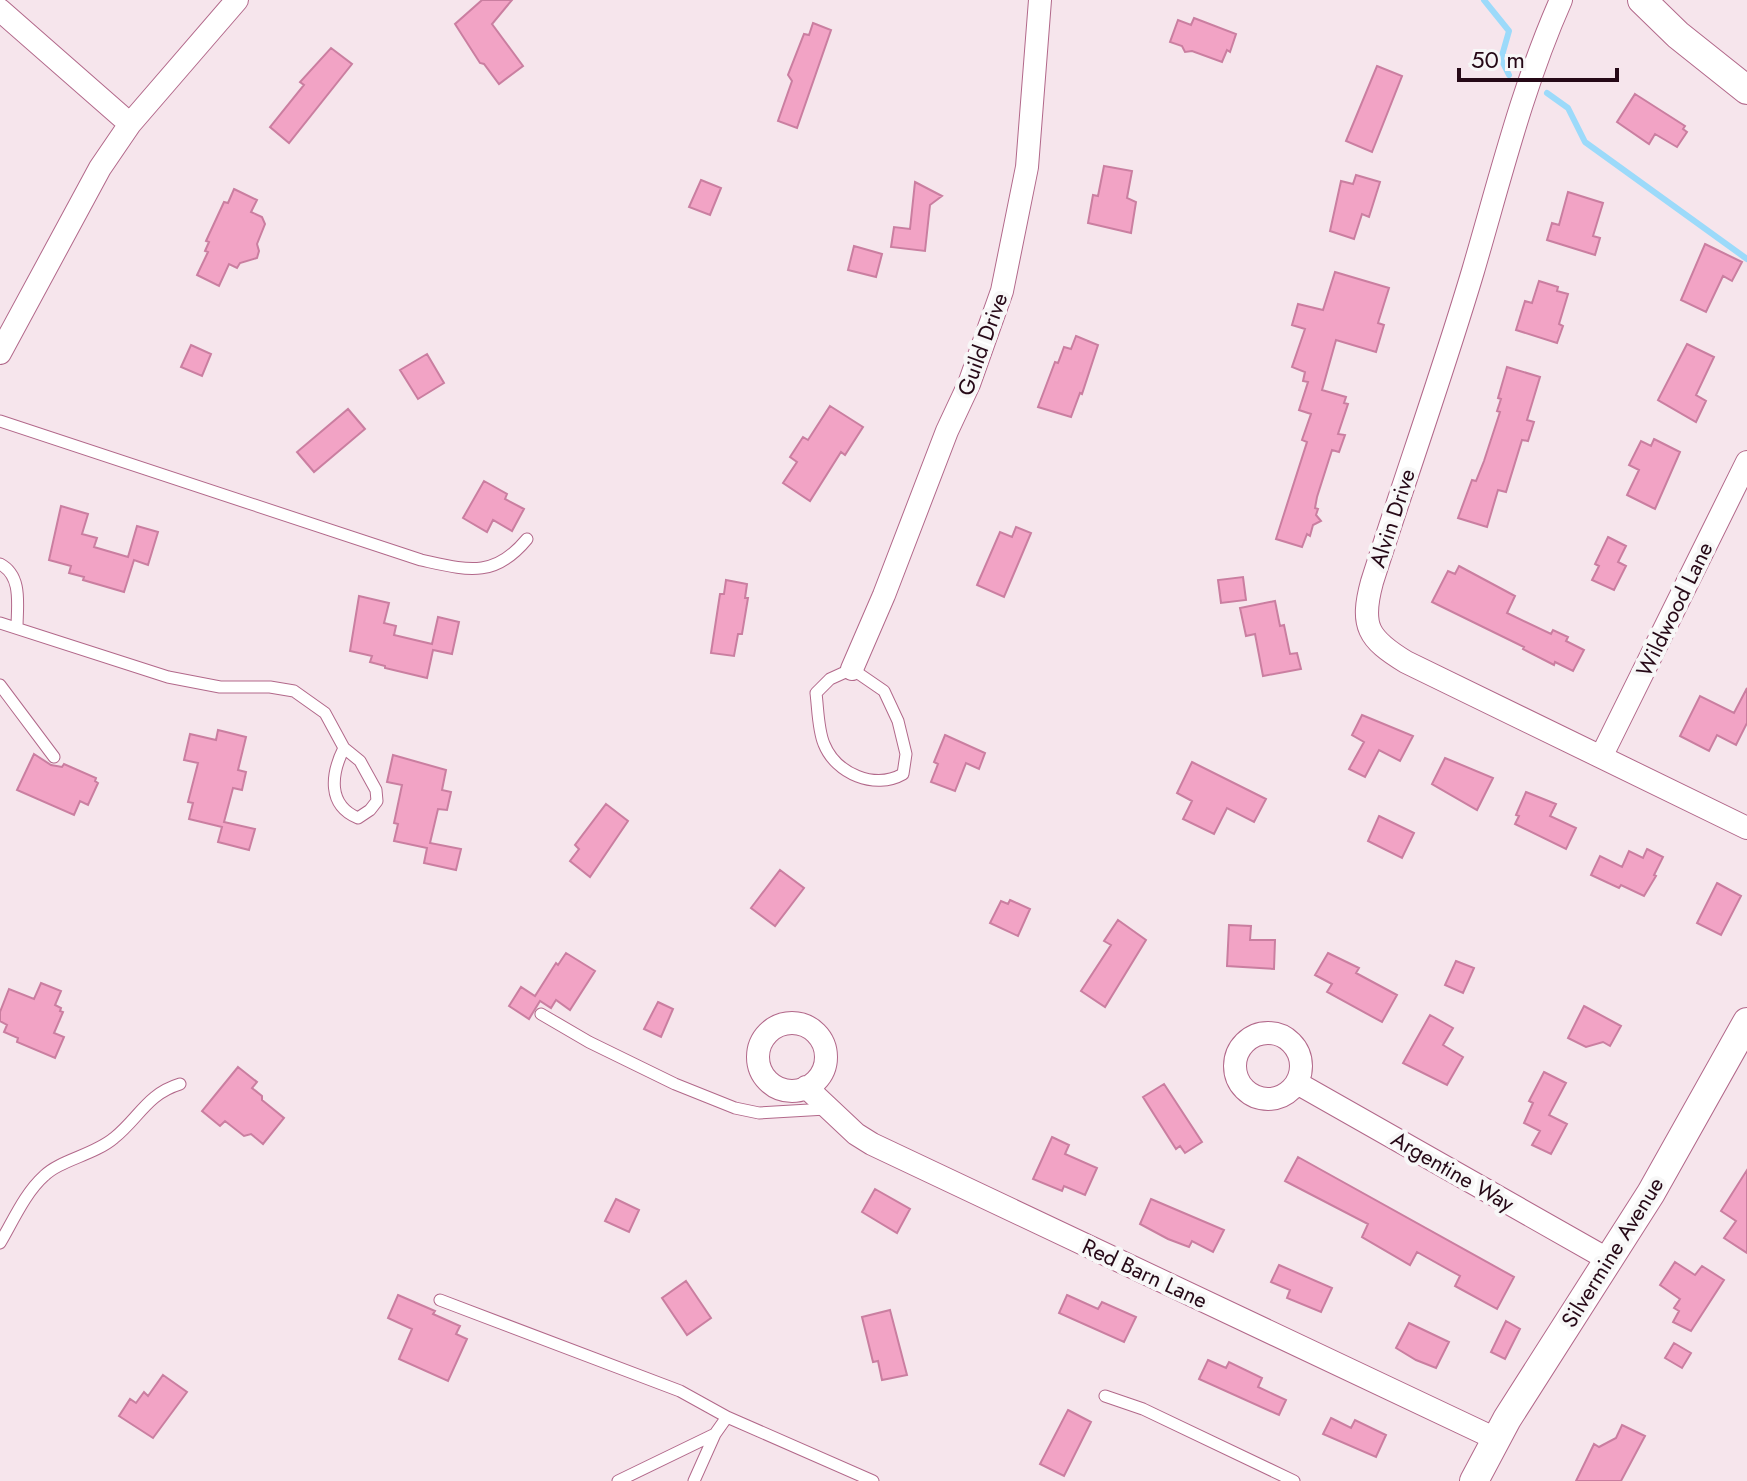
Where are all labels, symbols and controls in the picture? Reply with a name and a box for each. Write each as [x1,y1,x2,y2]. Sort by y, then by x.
scale bar [1459,32,1617,82]
text: 50 m [1471,42,1525,77]
street label: Guild Drive [949,288,1015,400]
street label: Alvin Drive [1361,465,1423,571]
street label: Wildwood Lane [1628,536,1720,682]
street label: Argentine Way [1386,1123,1521,1219]
street label: Silvermine Avenue [1553,1171,1671,1333]
street label: Red Barn Lane [1077,1230,1213,1316]

